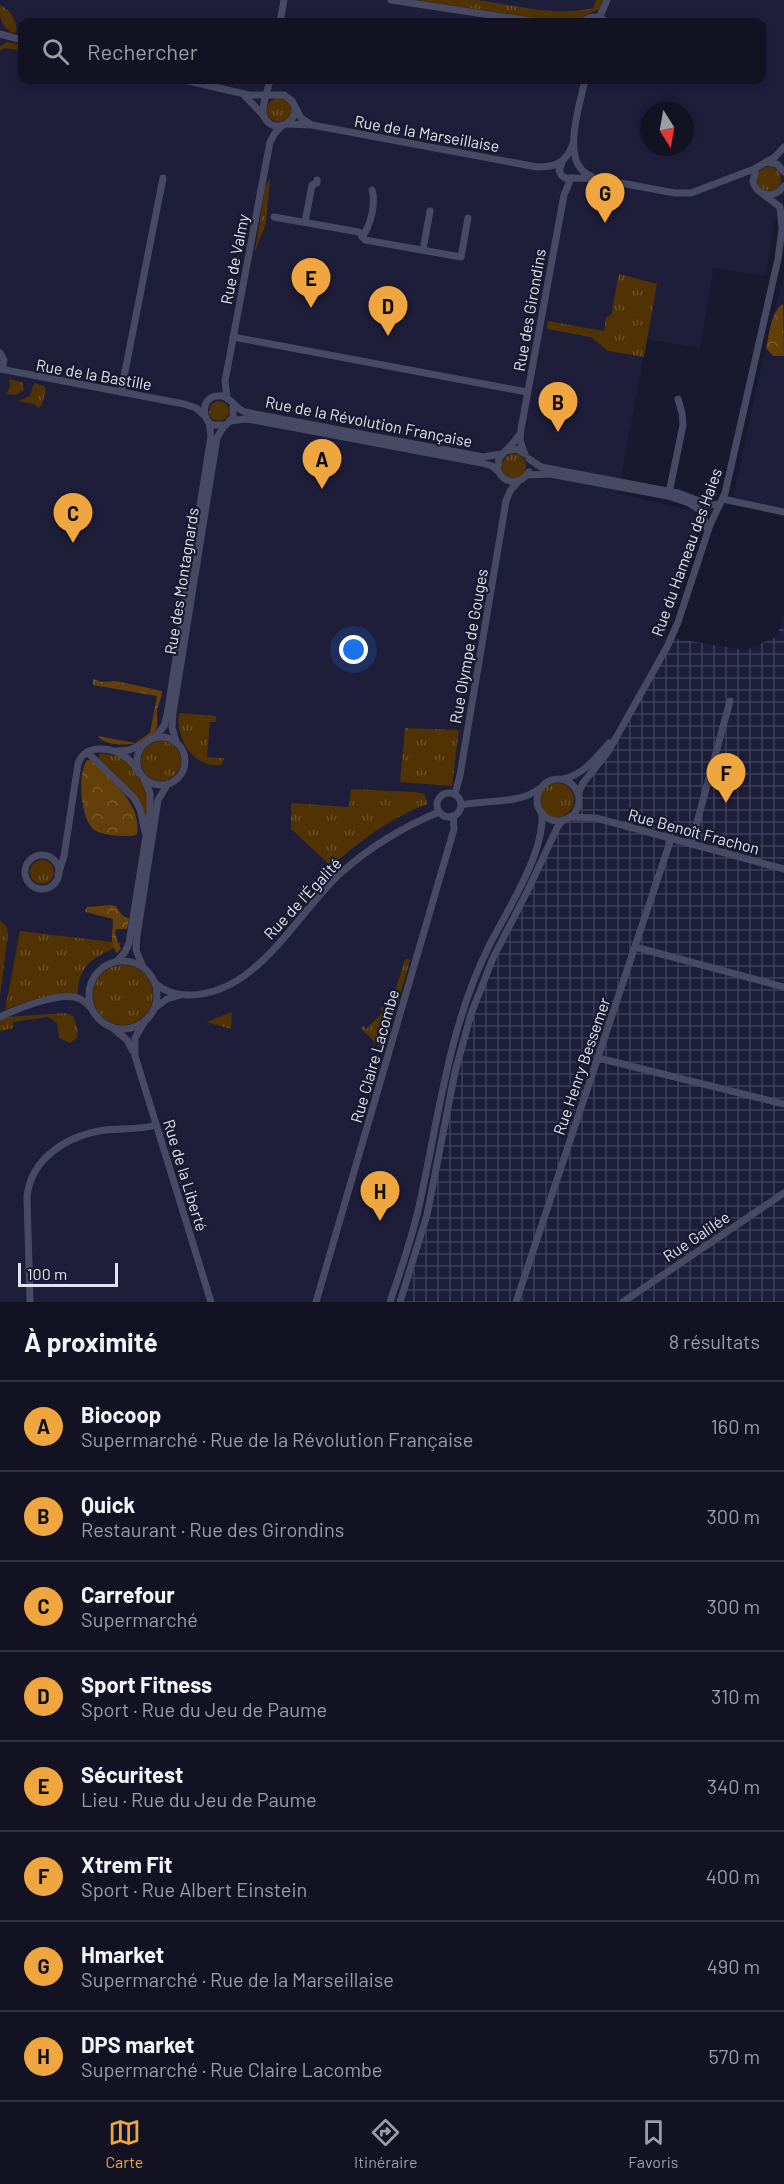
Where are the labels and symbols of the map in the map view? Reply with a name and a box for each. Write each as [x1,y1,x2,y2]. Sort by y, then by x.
north arrow [640,102,694,156]
street label: Rue de la Marseillaise [353,111,501,155]
pin: G [586,174,624,223]
street label: Rue de Valmy [216,212,252,306]
street label: Rue des Girondins [509,247,549,373]
pin: E [292,258,330,308]
pin: D [368,286,408,336]
street label: Rue de la Bastille [35,354,153,394]
pin: B [538,382,578,432]
street label: Rue de la Révolution Française [264,392,474,450]
pin: A [302,440,342,489]
street label: Rue du Hameau des Haies [647,465,725,639]
pin: C [54,494,92,543]
street label: Rue des Montagnards [160,506,202,656]
street label: Rue Olympe de Gouges [445,567,491,725]
your location [339,635,368,664]
pin: F [706,754,746,803]
street label: Rue Benoît Frachon [626,804,762,858]
street label: Rue de l'Égalité [259,853,345,943]
street label: Rue Claire Lacombe [346,987,402,1125]
street label: Rue Henry Bessemer [549,995,613,1137]
street label: Rue de la Liberté [160,1117,212,1233]
pin: H [360,1172,400,1221]
street label: Rue Galilée [659,1207,733,1265]
scale bar [18,1260,118,1288]

